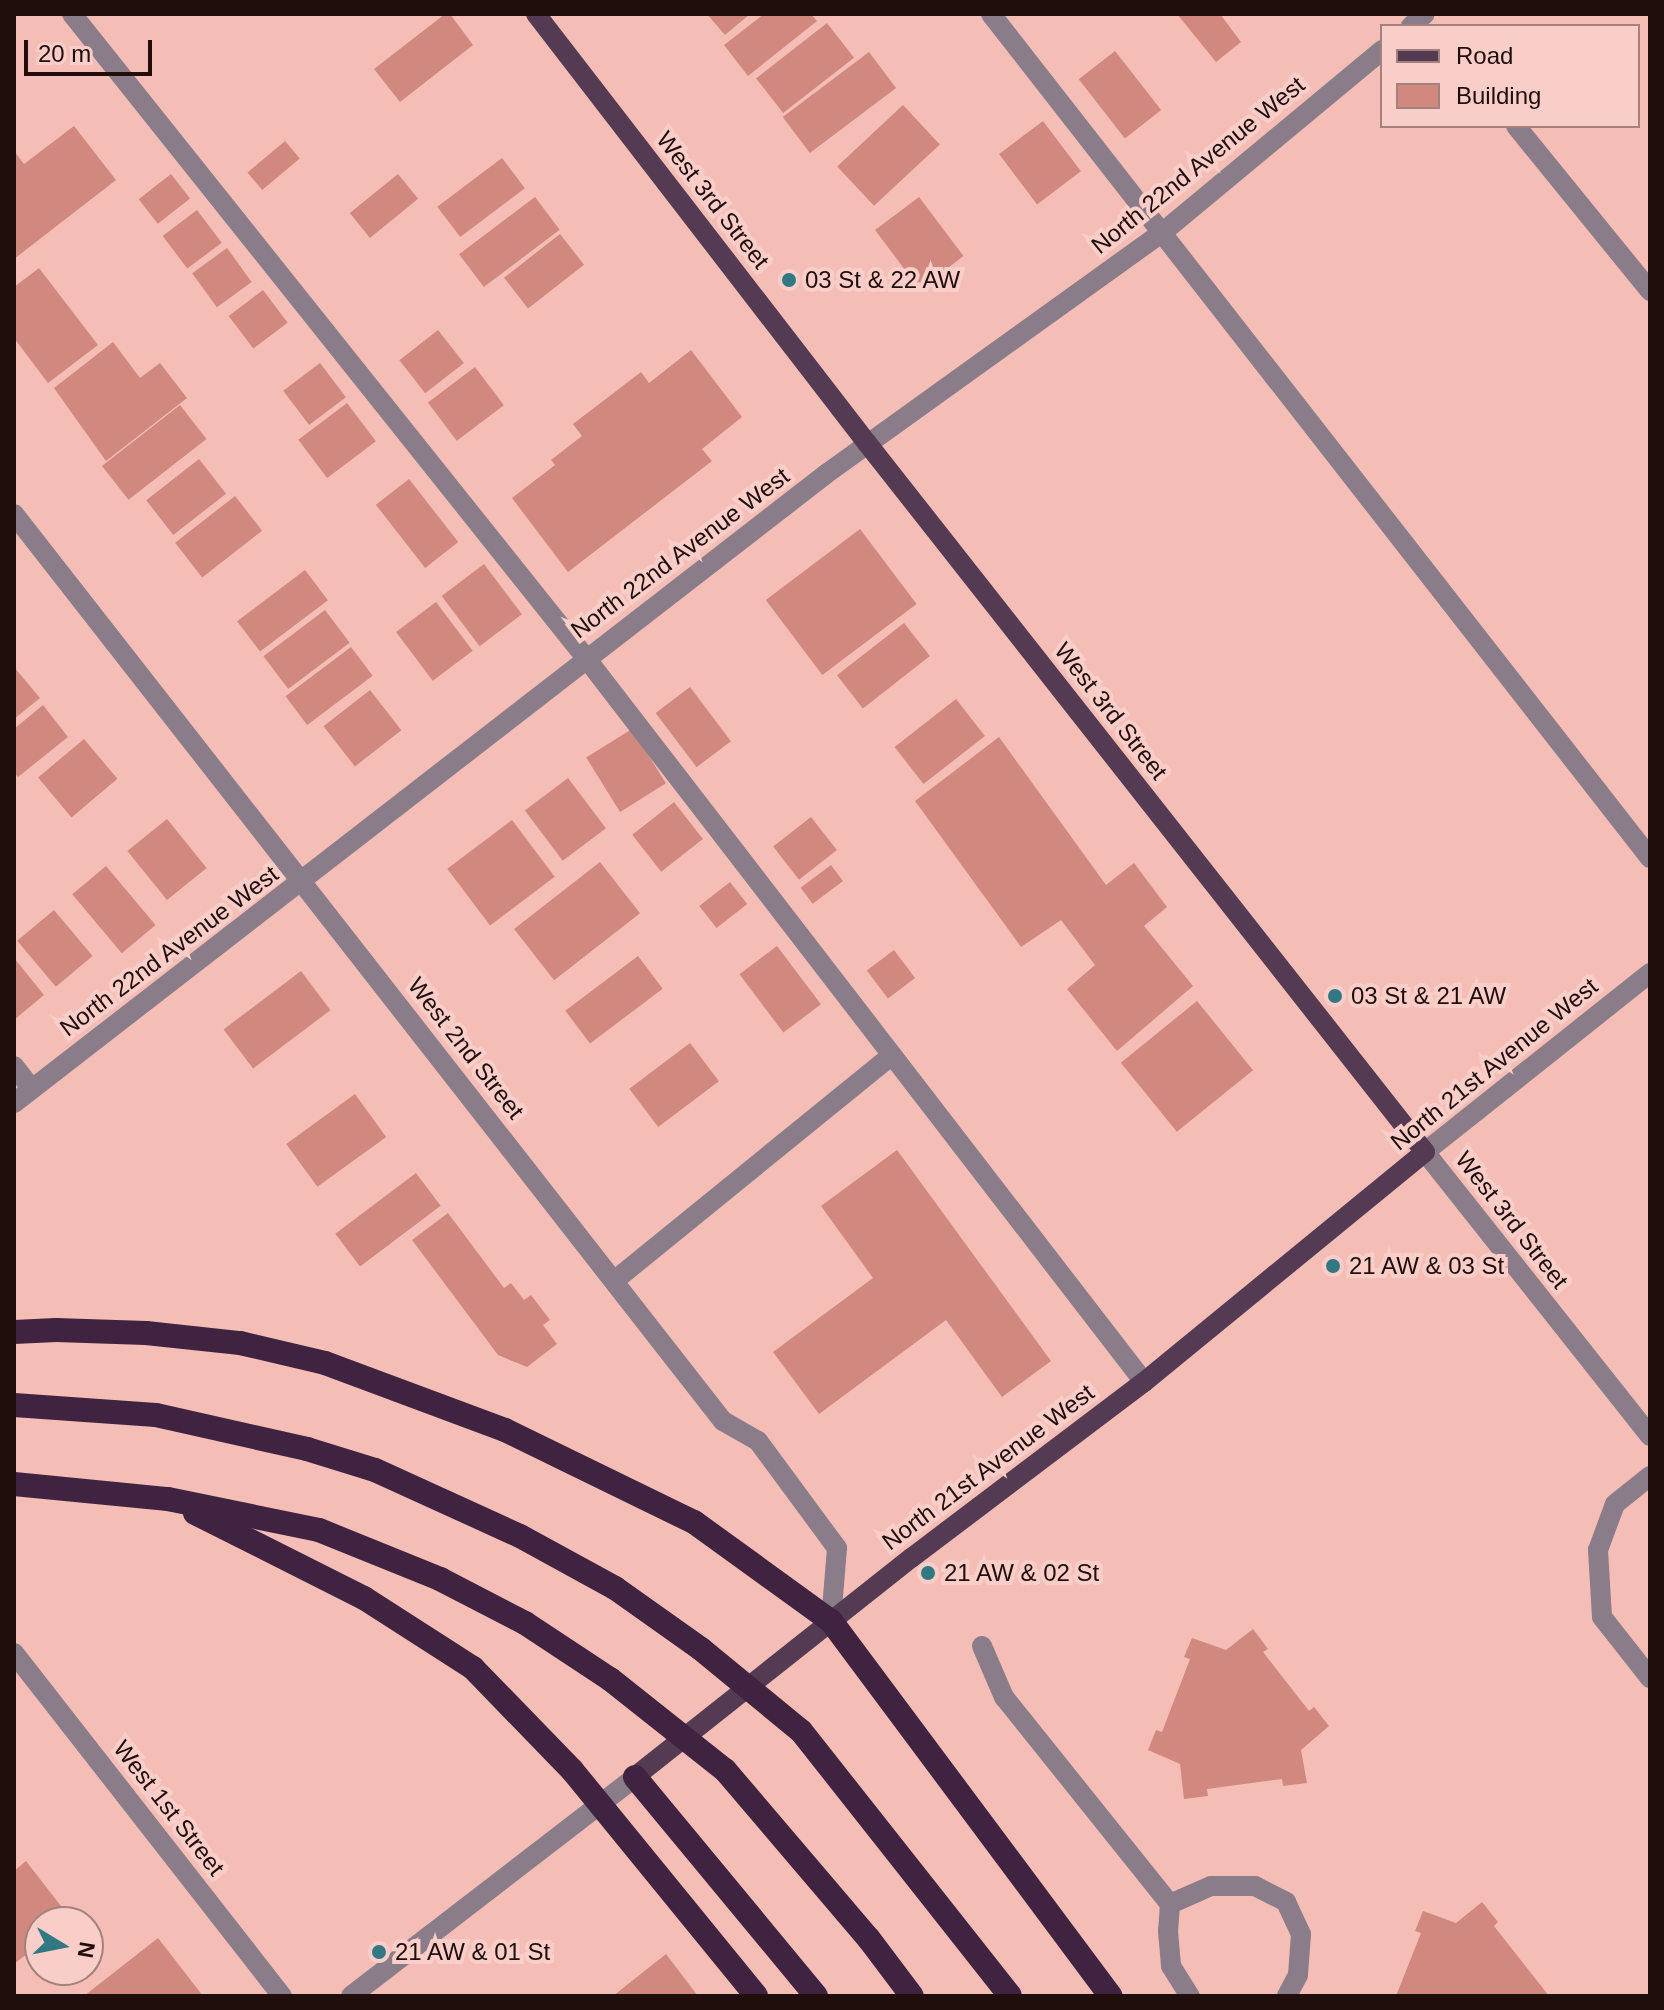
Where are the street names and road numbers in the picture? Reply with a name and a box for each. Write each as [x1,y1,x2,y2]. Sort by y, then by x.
street label: North 22nd Avenue West [1085,70,1311,260]
street label: West 3rd Street [650,126,776,274]
street label: North 22nd Avenue West [565,461,795,645]
street label: West 3rd Street [1048,637,1174,785]
street label: North 22nd Avenue West [54,859,284,1043]
street label: North 21st Avenue West [1384,971,1604,1157]
street label: West 2nd Street [402,972,530,1124]
street label: West 3rd Street [1449,1146,1575,1294]
street label: North 21st Avenue West [876,1377,1100,1557]
street label: West 1st Street [107,1735,231,1881]

